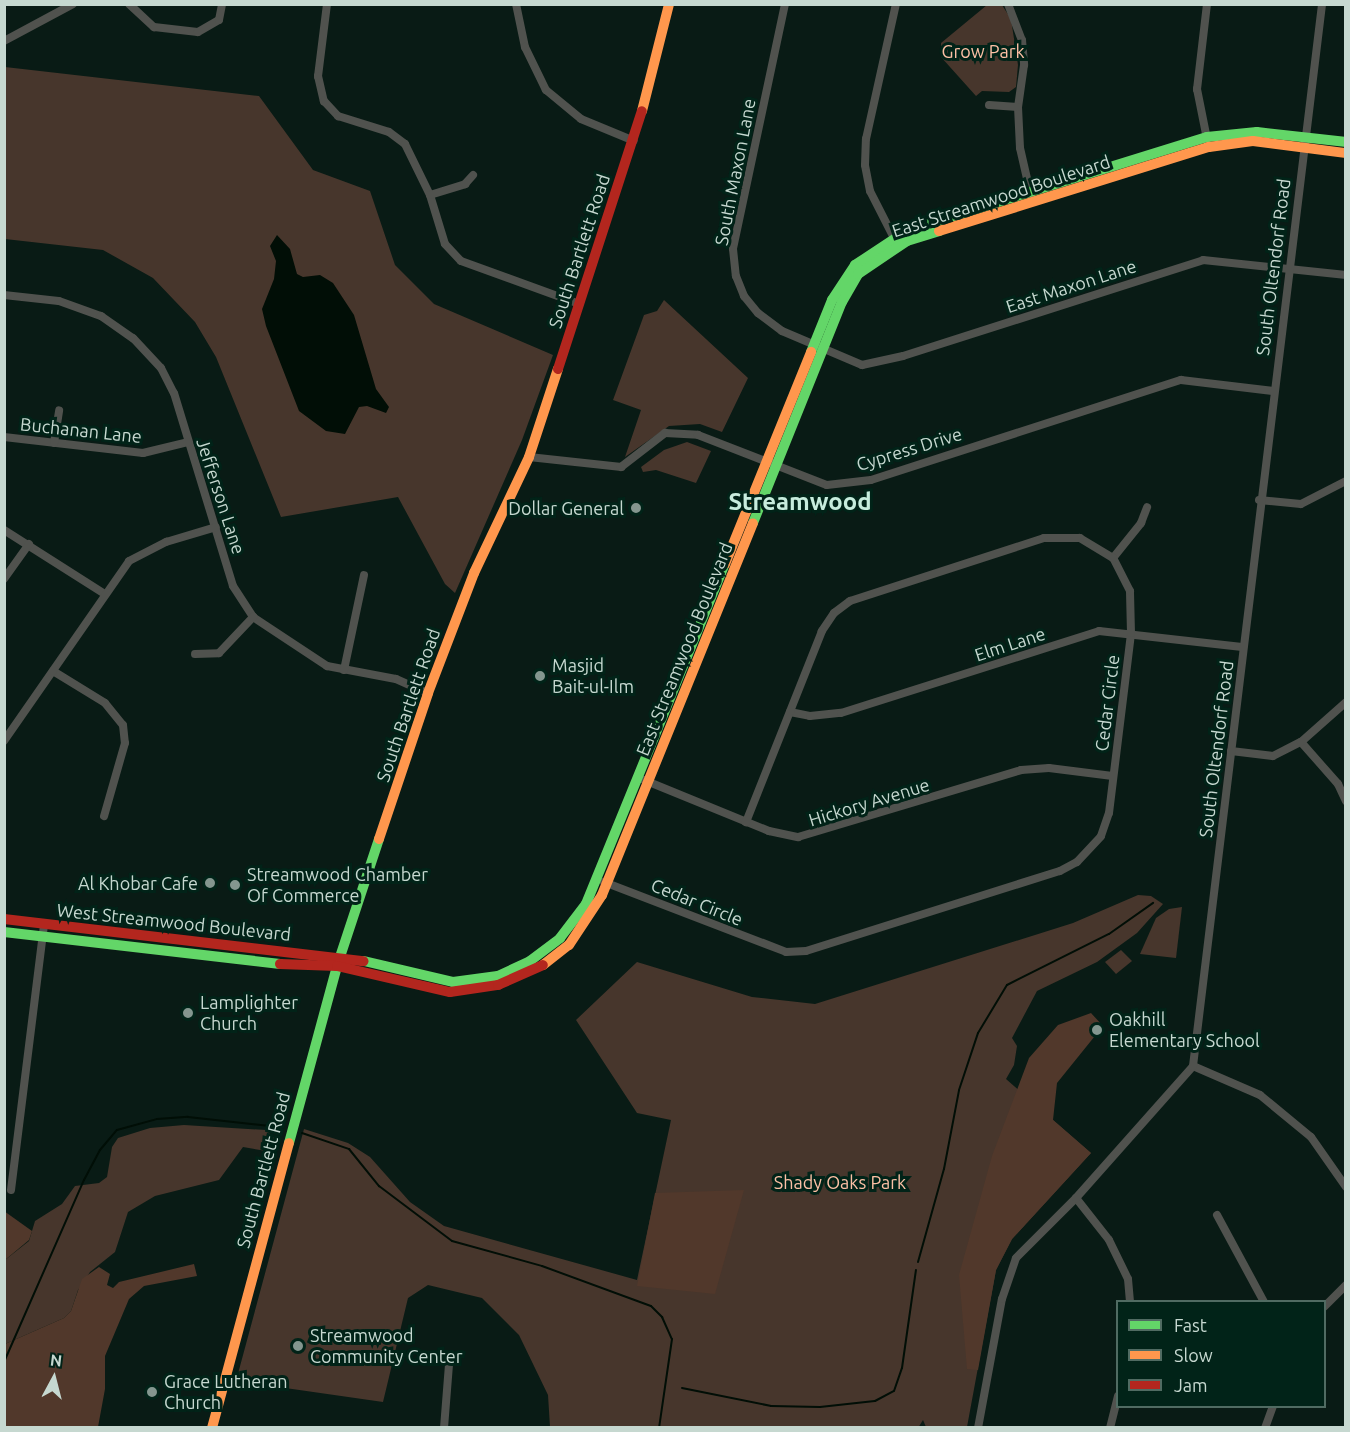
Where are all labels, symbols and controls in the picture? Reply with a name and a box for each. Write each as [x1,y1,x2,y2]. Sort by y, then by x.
park label: Grow Park [941,40,1025,62]
street label: South Maxon Lane [710,97,760,247]
street label: East Streamwood Boulevard [889,150,1113,242]
street label: South Bartlett Road [544,171,614,331]
street label: South Oltendorf Road [1251,177,1295,357]
street label: East Maxon Lane [1003,255,1139,317]
street label: Buchanan Lane [19,413,143,447]
street label: Cypress Drive [854,423,964,475]
street label: Jefferson Lane [192,435,250,557]
district label: Streamwood [728,488,872,516]
place label: Dollar General [508,497,624,519]
marker: Dollar General [629,501,643,515]
street label: East Streamwood Boulevard [631,539,737,759]
street label: Elm Lane [972,622,1048,666]
street label: South Bartlett Road [372,626,444,784]
street label: Cedar Circle [1090,654,1124,752]
place label: Masjid Bait-ul-Ilm [552,655,634,698]
street label: South Oltendorf Road [1194,659,1238,839]
marker: Masjid Bait-ul-Ilm [533,669,547,683]
street label: Hickory Avenue [806,773,932,831]
place label: Streamwood Chamber Of Commerce [247,864,428,906]
place label: Al Khobar Cafe [78,872,198,894]
street label: Cedar Circle [648,874,746,930]
marker: Al Khobar Cafe [203,876,217,890]
marker: Streamwood Chamber Of Commerce [228,878,242,892]
street label: West Streamwood Boulevard [56,899,292,945]
place label: Lamplighter Church [200,992,298,1034]
marker: Lamplighter Church [181,1006,195,1020]
place label: Oakhill Elementary School [1109,1009,1260,1052]
marker: Oakhill Elementary School [1090,1023,1104,1037]
street label: South Bartlett Road [232,1090,294,1250]
park label: Shady Oaks Park [774,1171,906,1193]
legend [1116,1300,1326,1408]
text: Fast [1174,1315,1207,1335]
place label: Streamwood Community Center [310,1325,462,1368]
marker: Streamwood Community Center [291,1339,305,1353]
text: Slow [1174,1345,1213,1365]
north arrow [24,1348,84,1408]
text: N [49,1350,63,1370]
place label: Grace Lutheran Church [164,1371,287,1414]
text: Jam [1174,1375,1208,1395]
marker: Grace Lutheran Church [145,1385,159,1399]

